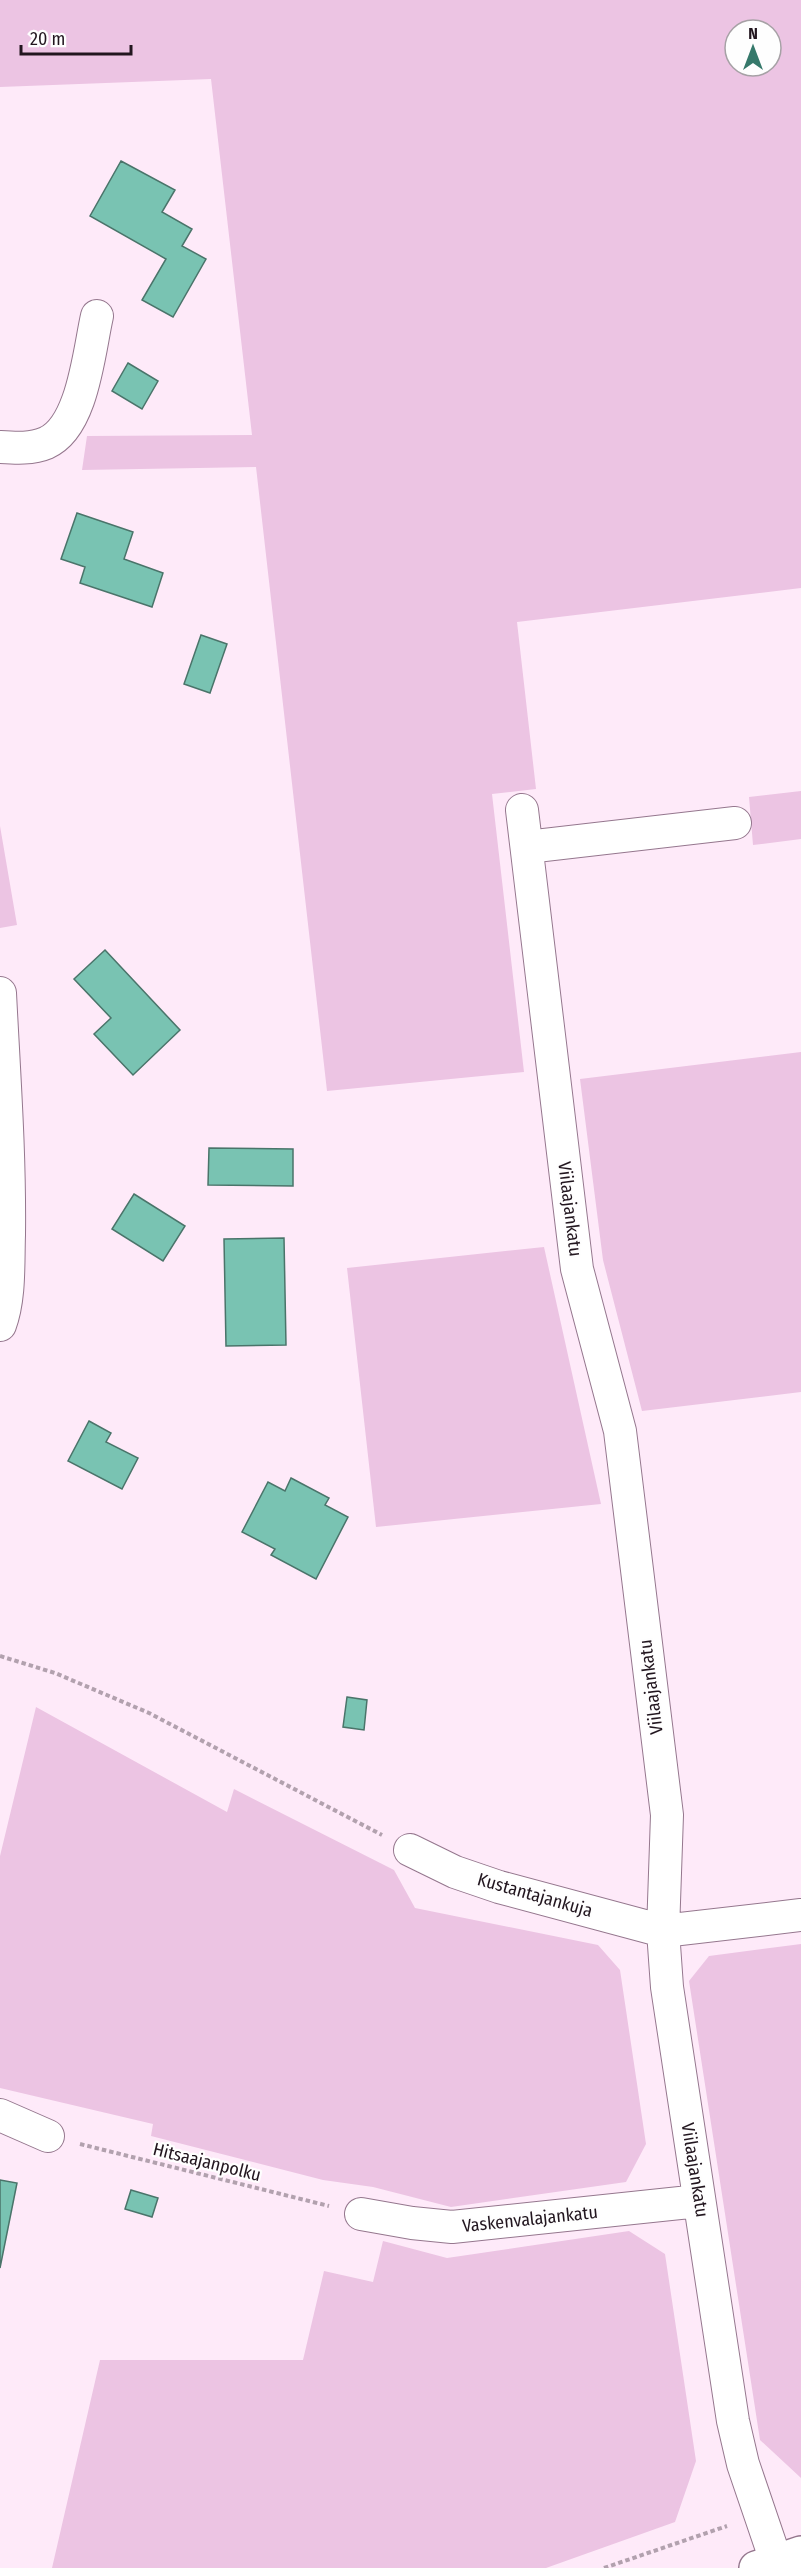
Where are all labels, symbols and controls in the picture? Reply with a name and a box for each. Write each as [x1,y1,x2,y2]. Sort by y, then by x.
scale bar [21,18,130,56]
north arrow [723,18,783,78]
text: N [748,24,758,43]
text: 20 m [30,28,65,50]
street label: Viilaajankatu [553,1160,587,1258]
street label: Viilaajankatu [634,1638,668,1736]
street label: Kustantajankuja [475,1868,595,1922]
street label: Viilaajankatu [677,2121,713,2219]
street label: Hitsaajanpolku [151,2138,263,2186]
street label: Vaskenvalajankatu [461,2201,599,2237]

